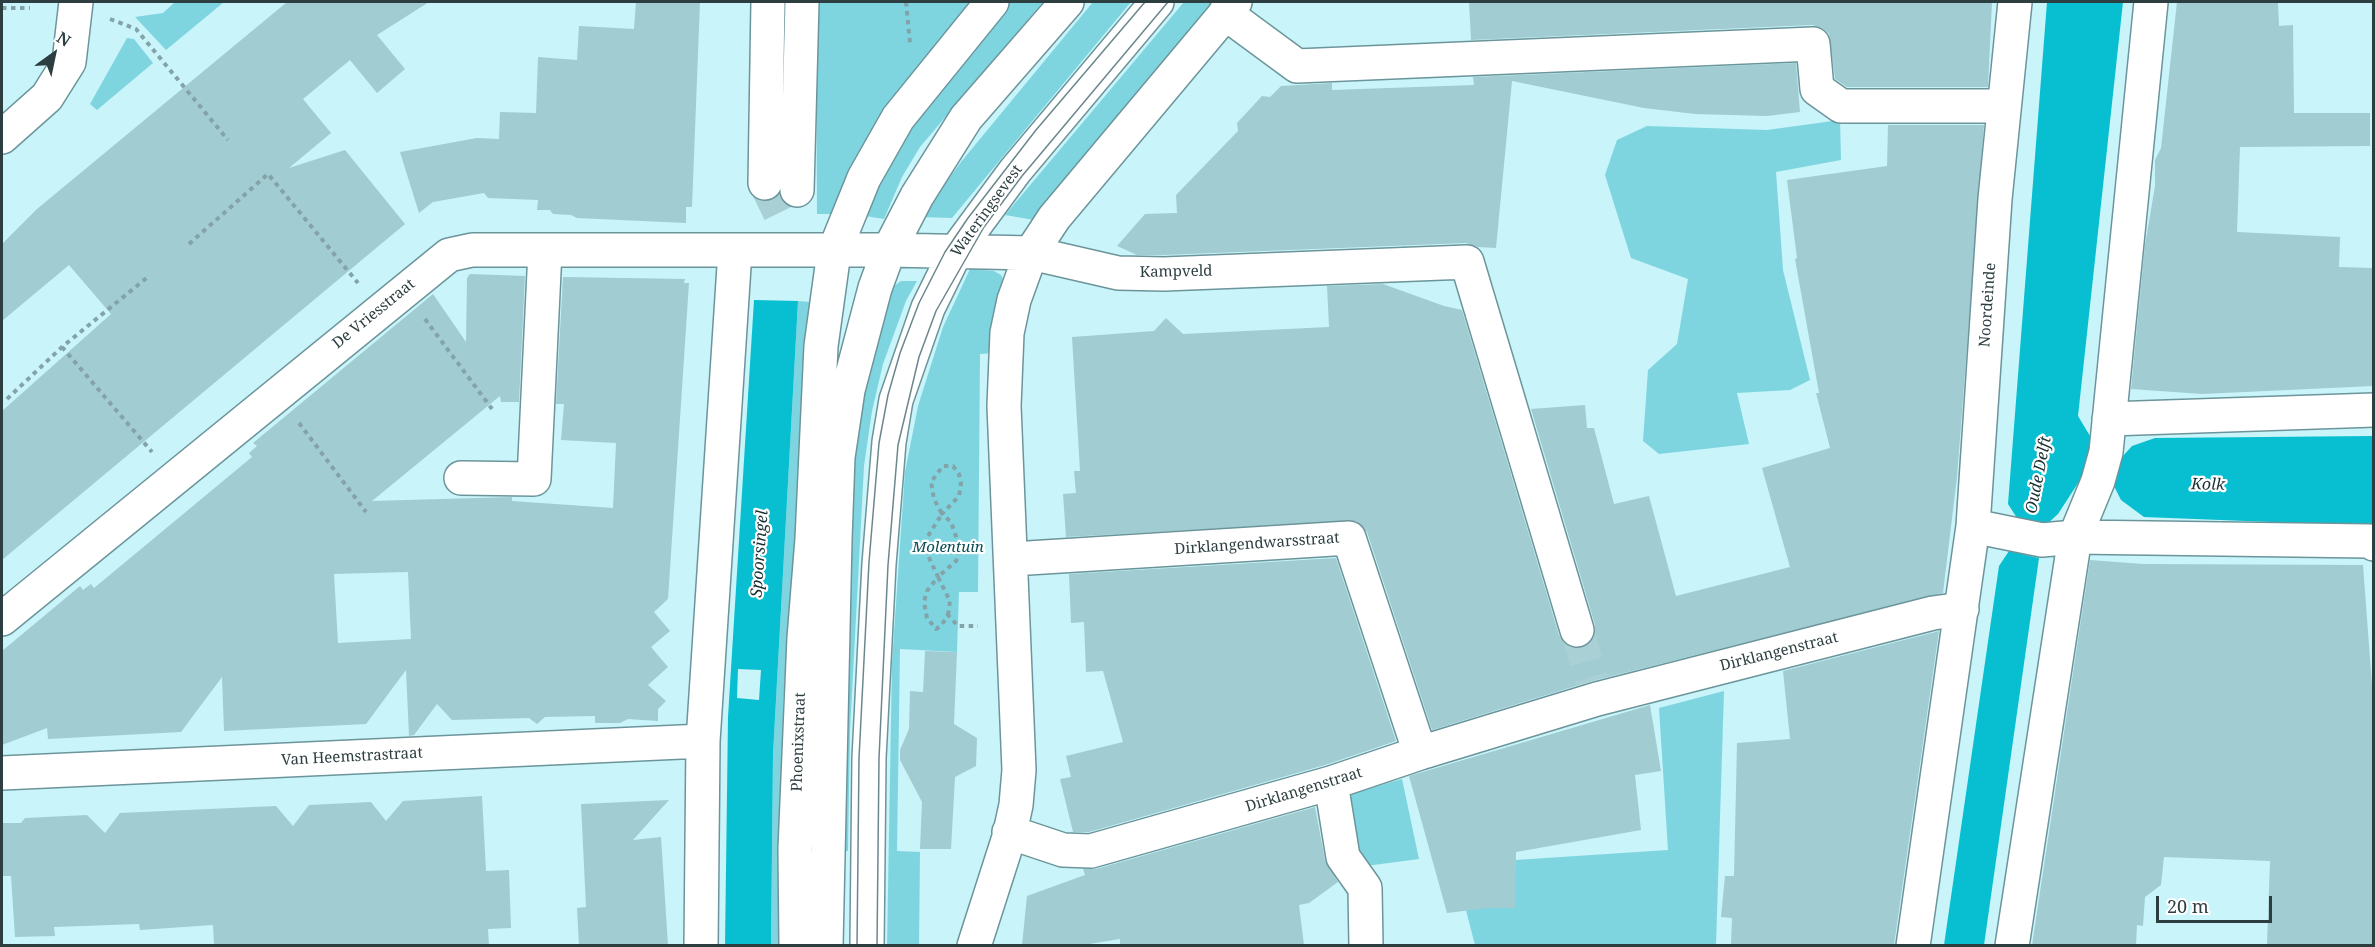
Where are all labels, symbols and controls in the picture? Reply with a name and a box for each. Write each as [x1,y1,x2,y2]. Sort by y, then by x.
north arrow [24,24,84,84]
text: N [53,26,75,52]
street label: Wateringsevest [948,161,1026,261]
street label: Kampveld [1139,262,1213,282]
street label: Noordeinde [1976,262,2000,348]
street label: De Vriesstraat [329,275,419,353]
water label: Oude Delft [2022,435,2056,515]
water label: Kolk [2191,475,2225,495]
water label: Spoorsingel [747,510,773,598]
street label: Dirklangendwarsstraat [1174,529,1340,559]
park label: Molentuin [912,539,984,557]
street label: Dirklangenstraat [1718,629,1840,675]
street label: Phoenixstraat [788,692,810,792]
street label: Van Heemstrastraat [281,744,423,770]
street label: Dirklangenstraat [1243,764,1365,816]
scale bar [2159,884,2274,922]
text: 20 m [2167,894,2209,918]

